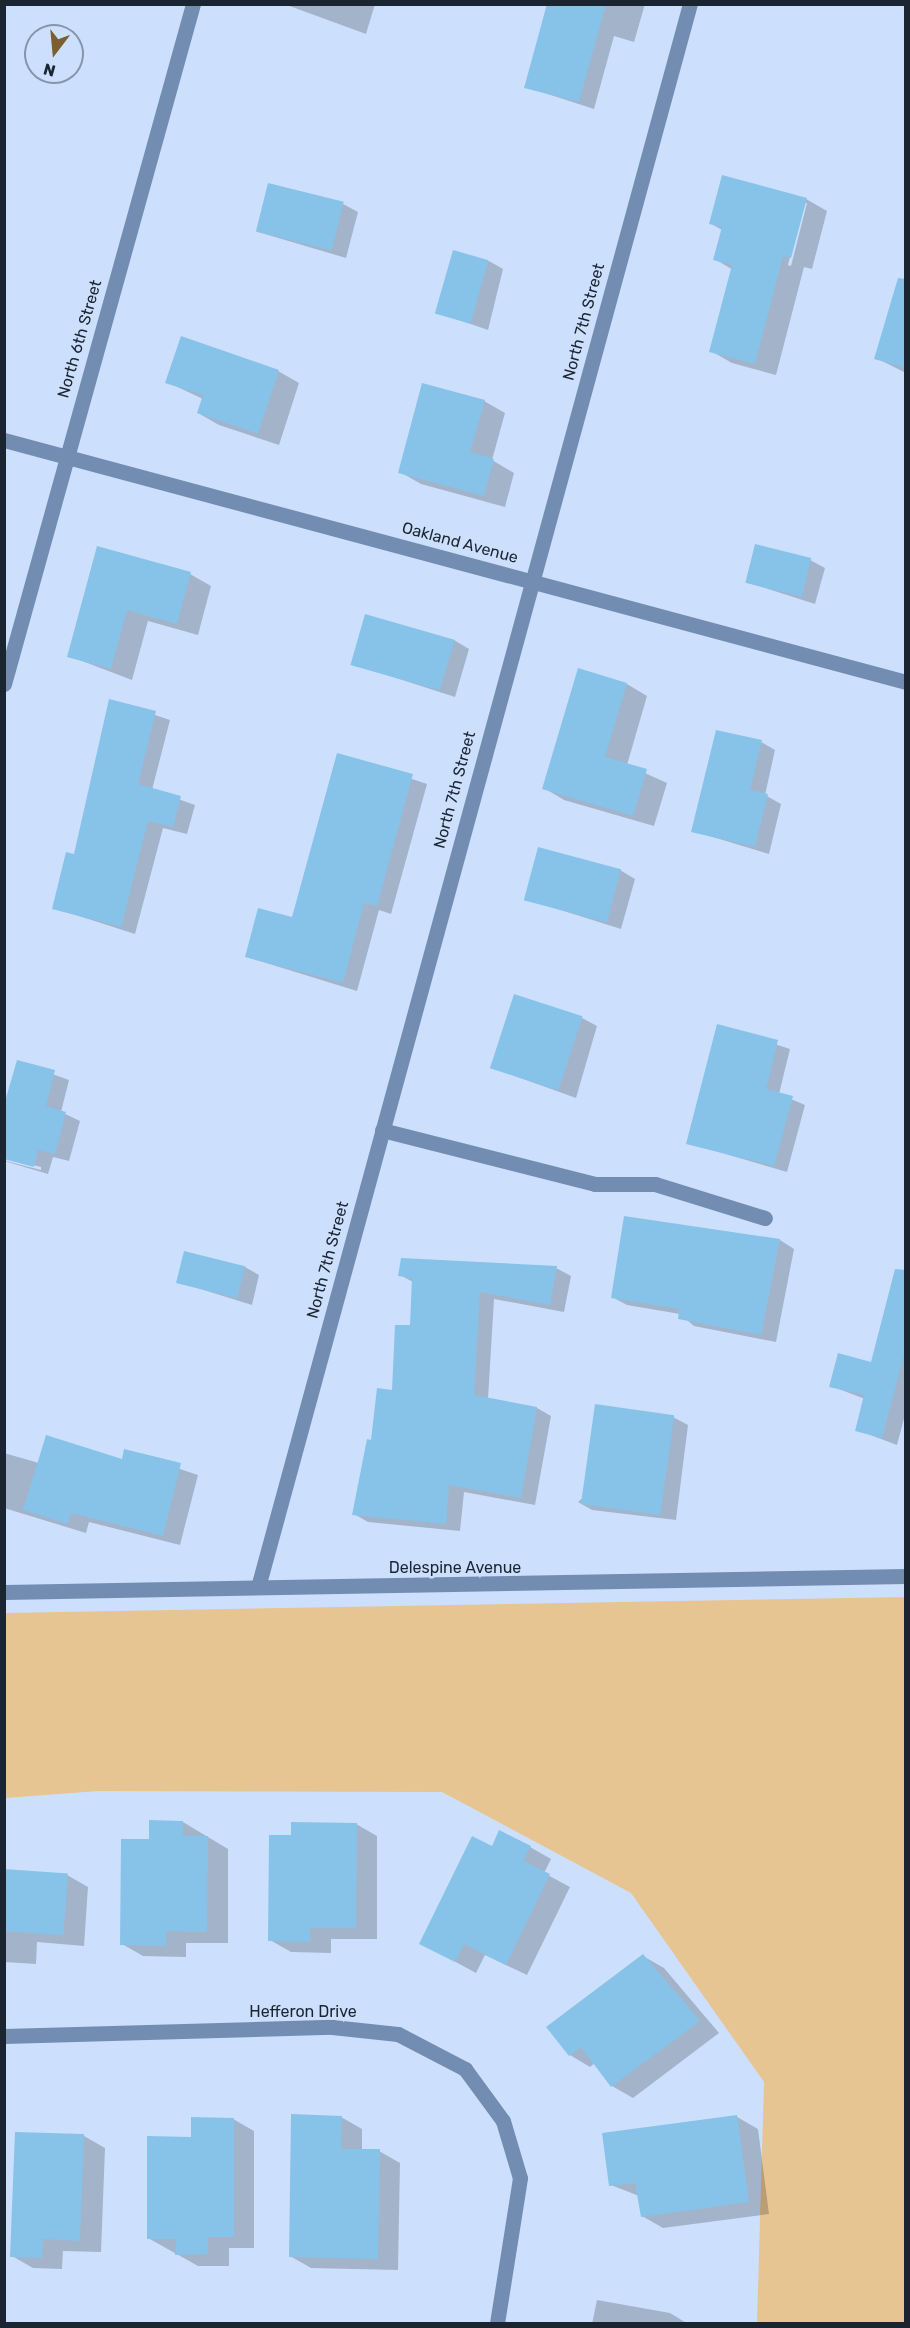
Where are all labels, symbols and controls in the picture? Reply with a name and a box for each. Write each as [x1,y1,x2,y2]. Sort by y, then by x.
north arrow [24,24,84,84]
text: N [41,59,58,81]
street label: North 7th Street [559,261,609,383]
street label: North 6th Street [54,278,106,400]
street label: Oakland Avenue [400,518,520,568]
street label: North 7th Street [430,729,480,851]
street label: North 7th Street [303,1199,353,1321]
street label: Delespine Avenue [388,1558,522,1578]
street label: Hefferon Drive [249,2002,357,2022]

